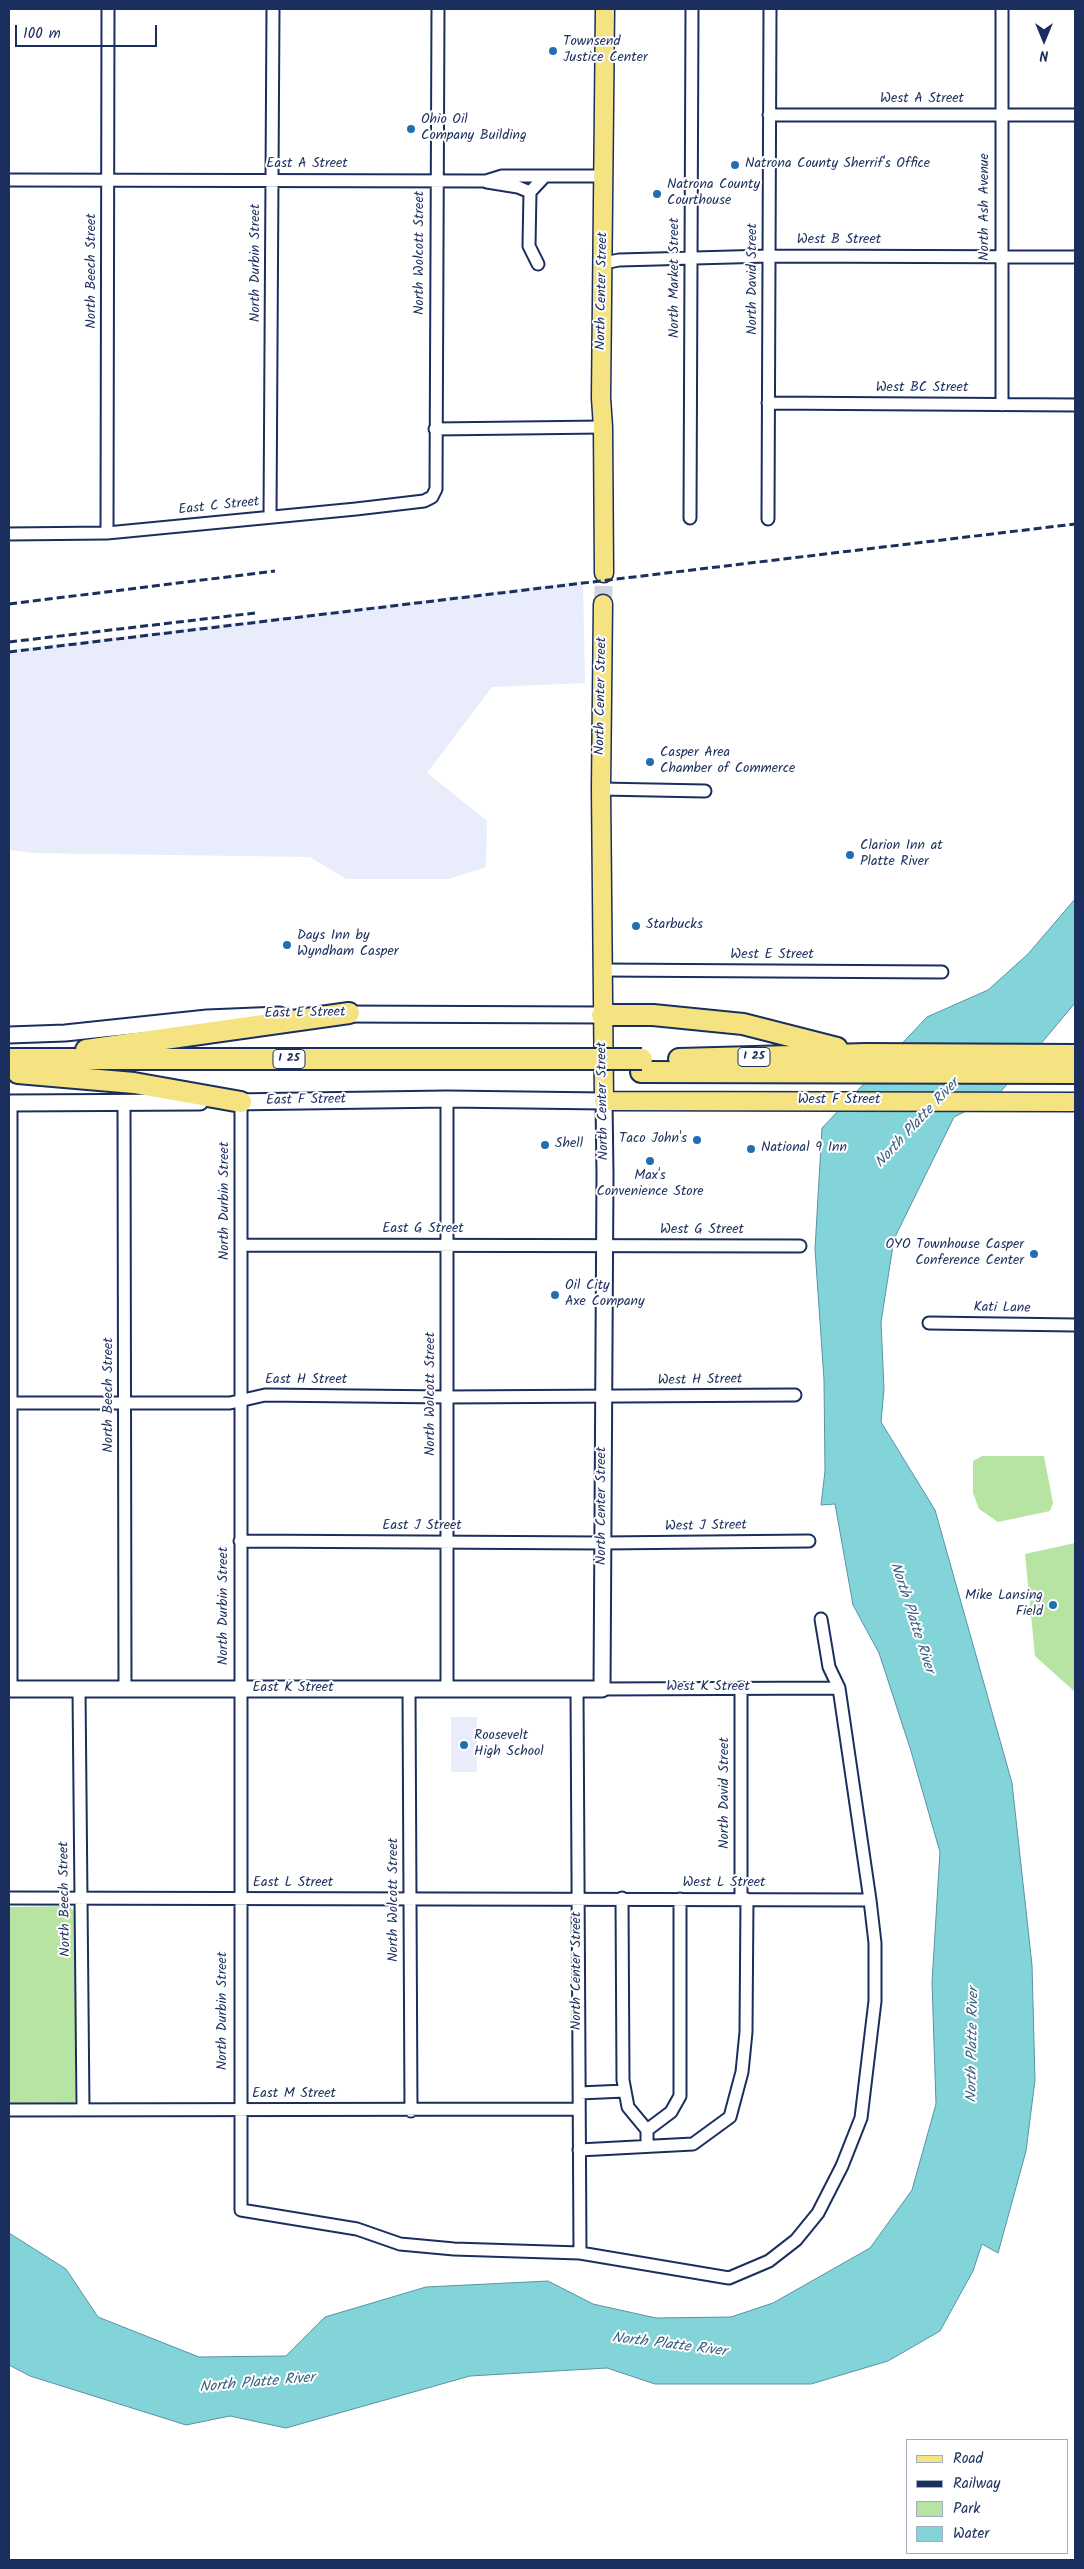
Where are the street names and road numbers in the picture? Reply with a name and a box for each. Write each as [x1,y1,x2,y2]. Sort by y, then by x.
street label: West A Street [880,92,964,108]
street label: North Ash Avenue [978,153,994,261]
street label: East A Street [266,157,348,173]
street label: North Wolcott Street [413,191,429,315]
street label: North Durbin Street [249,204,265,322]
street label: North Beech Street [85,213,101,329]
street label: North Market Street [668,218,684,338]
street label: North David Street [746,223,762,335]
street label: North Center Street [594,232,612,350]
street label: West B Street [797,233,881,249]
street label: West BC Street [876,381,968,397]
street label: East C Street [178,494,260,520]
street label: North Center Street [593,637,611,755]
street label: West E Street [730,948,814,964]
street label: East E Street [264,1005,346,1023]
street label: North Center Street [595,1042,613,1160]
road number: I 25 [738,1048,770,1066]
road number: I 25 [273,1050,305,1068]
street label: East F Street [266,1092,346,1110]
street label: West F Street [798,1093,880,1109]
street label: North Durbin Street [218,1142,234,1260]
street label: East G Street [382,1222,464,1238]
street label: West G Street [660,1223,744,1239]
street label: Kati Lane [973,1300,1031,1318]
street label: North Wolcott Street [424,1332,440,1456]
street label: North Beech Street [102,1337,118,1453]
street label: West H Street [657,1372,743,1390]
street label: East H Street [265,1373,347,1389]
street label: North Center Street [595,1447,611,1565]
street label: West J Street [665,1518,747,1536]
street label: East J Street [382,1519,462,1535]
street label: North Durbin Street [217,1547,233,1665]
street label: West K Street [666,1680,750,1696]
street label: East K Street [252,1681,334,1697]
street label: North David Street [718,1737,734,1849]
street label: North Wolcott Street [387,1838,403,1962]
street label: North Beech Street [57,1841,75,1957]
street label: East L Street [253,1876,333,1892]
street label: West L Street [682,1876,766,1892]
street label: North Center Street [570,1912,586,2030]
street label: North Durbin Street [216,1952,232,2070]
street label: East M Street [252,2087,336,2103]

